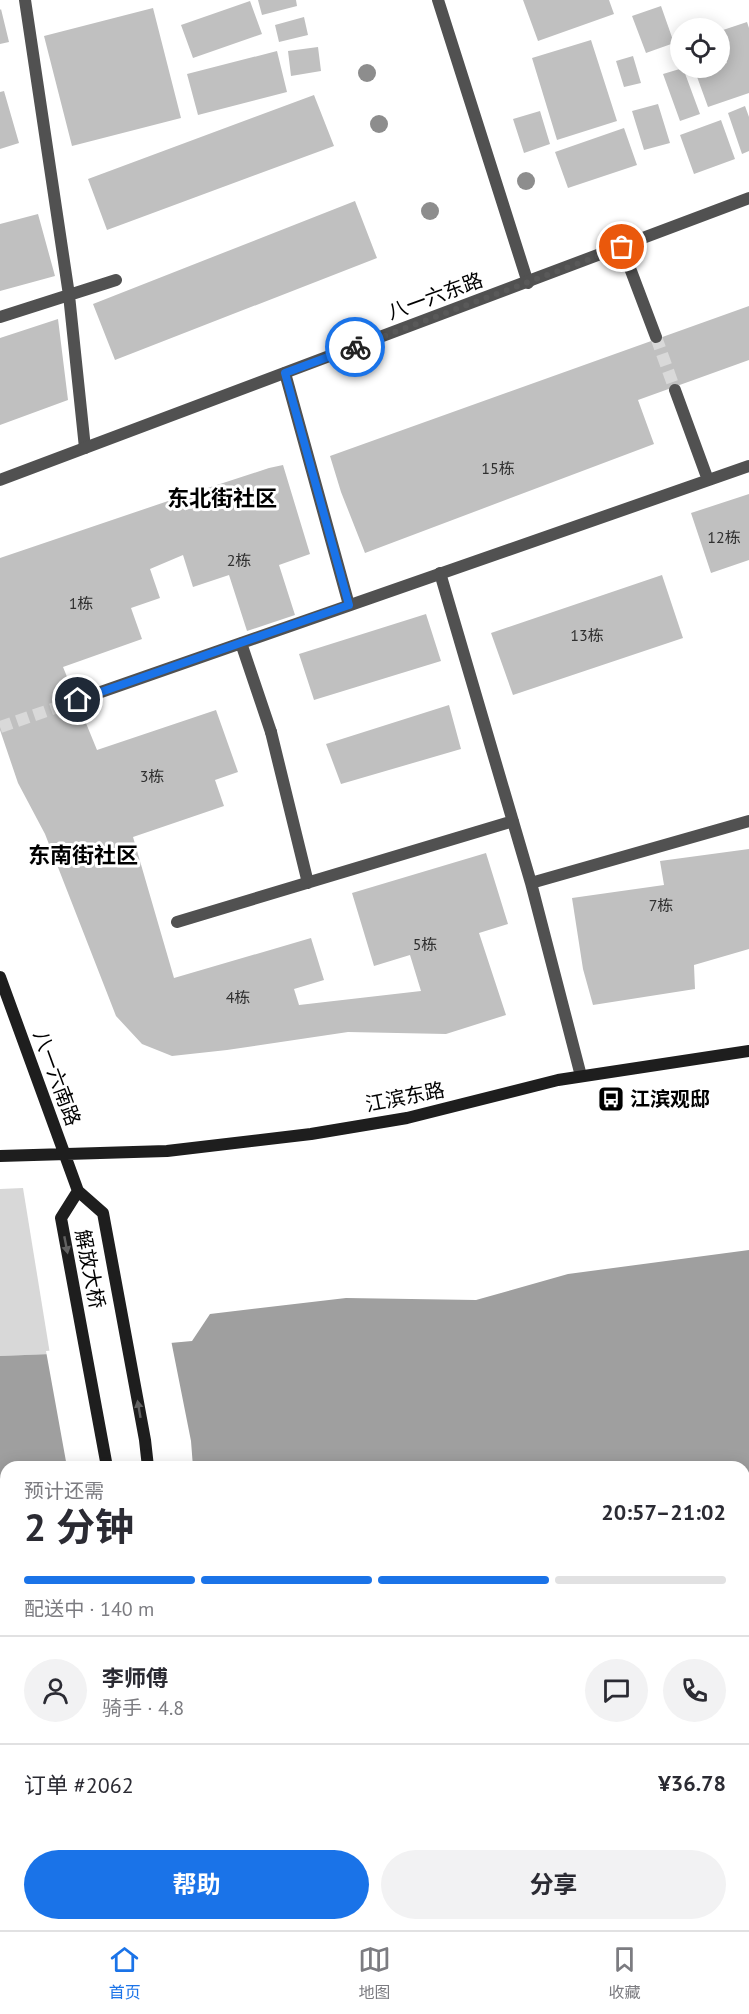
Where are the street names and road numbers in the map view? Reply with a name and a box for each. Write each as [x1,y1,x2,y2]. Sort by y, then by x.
street label: 八一六东路 [384,267,486,325]
street label: 八一六南路 [28,1027,86,1129]
street label: 江滨东路 [363,1077,447,1117]
street label: 解放大桥 [70,1227,110,1311]

